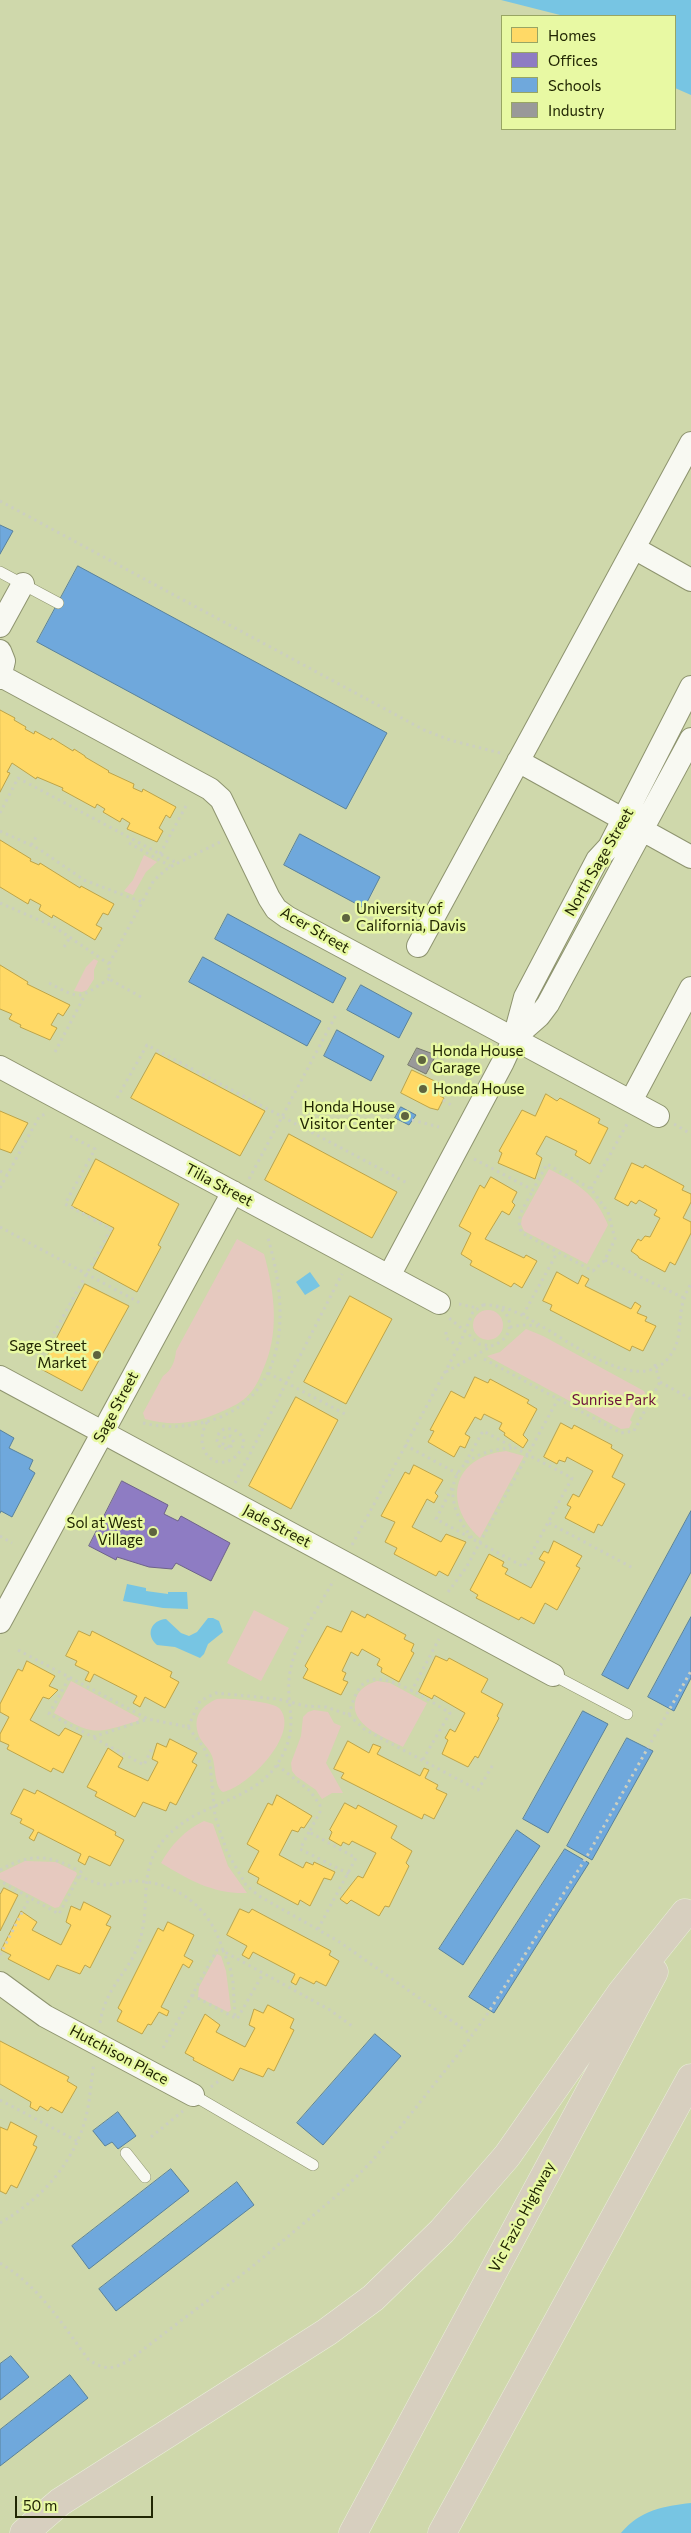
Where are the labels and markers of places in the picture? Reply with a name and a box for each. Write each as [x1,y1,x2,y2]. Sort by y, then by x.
place label: University of California, Davis [356,900,466,935]
marker: University of California, Davis [340,912,352,924]
place label: Honda House Garage [432,1042,523,1077]
marker: Honda House Garage [416,1054,428,1066]
place label: Honda House [433,1080,524,1098]
marker: Honda House [417,1083,429,1095]
place label: Honda House Visitor Center [300,1098,395,1133]
marker: Honda House Visitor Center [399,1110,411,1122]
place label: Sage Street Market [9,1337,87,1372]
marker: Sage Street Market [91,1349,103,1361]
place label: Sol at West Village [67,1514,143,1549]
marker: Sol at West Village [147,1526,159,1538]

